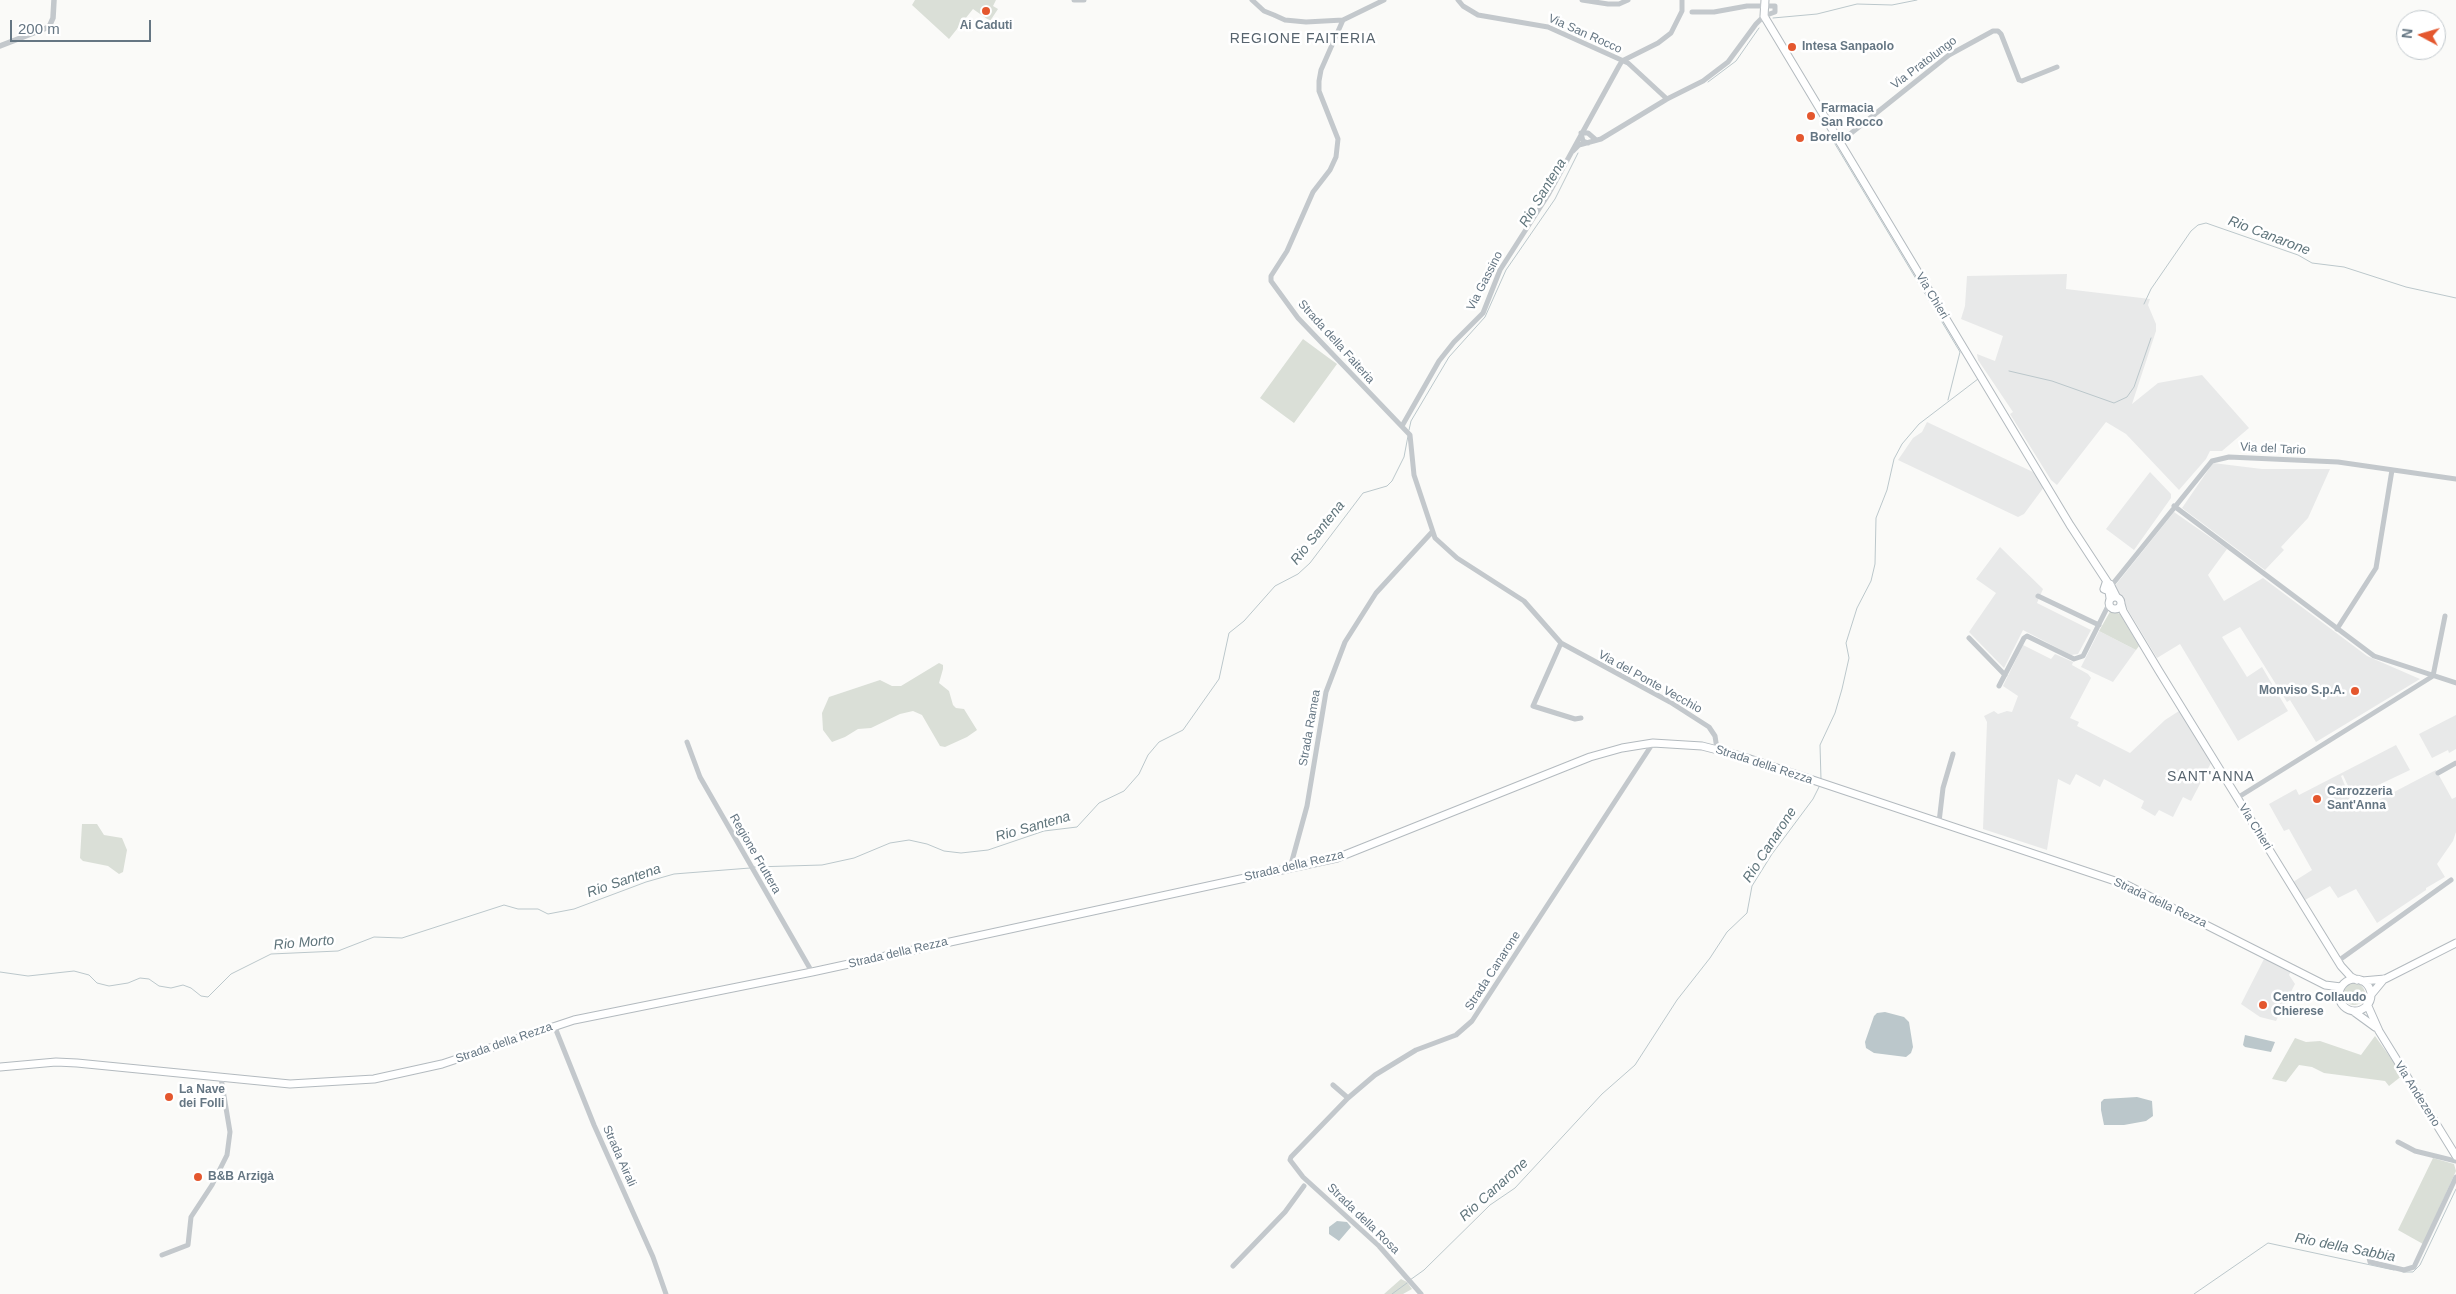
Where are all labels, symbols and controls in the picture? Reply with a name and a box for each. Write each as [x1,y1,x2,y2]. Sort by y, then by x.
marker: Ai Caduti [980,5,992,17]
scale bar [12,10,154,42]
north arrow [2396,10,2446,60]
street label: Via San Rocco [1546,11,1624,57]
place label: Ai Caduti [960,19,1012,33]
text: 200 m [18,20,60,37]
text: N [2399,28,2416,39]
district label: REGIONE FAITERIA [1228,31,1378,47]
street label: Via Pratolungo [1888,34,1960,92]
place label: Intesa Sanpaolo [1802,40,1894,54]
marker: Intesa Sanpaolo [1786,41,1798,53]
place label: Farmacia San Rocco [1821,102,1883,130]
marker: Farmacia San Rocco [1805,110,1817,122]
place label: Borello [1810,131,1851,145]
marker: Borello [1794,132,1806,144]
water label: Rio Santena [1516,156,1570,230]
water label: Rio Canarone [2226,213,2312,259]
street label: Via Gassino [1464,249,1506,313]
street label: Via Chieri [1912,270,1952,322]
street label: Strada della Faiteria [1295,297,1377,387]
street label: Via del Tario [2240,440,2306,458]
water label: Rio Santena [1287,498,1349,568]
street label: Via del Ponte Vecchio [1596,647,1704,717]
place label: Monviso S.p.A. [2259,684,2345,698]
marker: Monviso S.p.A. [2349,685,2361,697]
street label: Strada Ramea [1296,689,1324,767]
street label: Strada della Rezza [1714,742,1814,788]
district label: SANT'ANNA [2166,769,2256,785]
place label: Carrozzeria Sant'Anna [2327,785,2392,813]
marker: Carrozzeria Sant'Anna [2311,793,2323,805]
street label: Via Chieri [2235,801,2275,853]
water label: Rio Canarone [1739,804,1801,886]
water label: Rio Santena [994,808,1072,846]
street label: Regione Fruttera [726,811,784,897]
street label: Strada della Rezza [1243,848,1345,884]
water label: Rio Santena [585,861,663,901]
street label: Strada della Rezza [2111,875,2209,931]
street label: Strada Canarone [1462,929,1524,1013]
water label: Rio Morto [273,932,335,954]
street label: Strada della Rezza [847,935,949,971]
place label: Centro Collaudo Chierese [2273,991,2366,1019]
marker: Centro Collaudo Chierese [2257,999,2269,1011]
street label: Strada della Rezza [454,1020,554,1066]
street label: Via Andezeno [2391,1059,2443,1129]
place label: La Nave dei Folli [179,1083,225,1111]
marker: La Nave dei Folli [163,1091,175,1103]
street label: Strada Airali [599,1123,639,1189]
water label: Rio Canarone [1456,1155,1532,1225]
place label: B&B Arzigà [208,1170,274,1184]
marker: B&B Arzigà [192,1171,204,1183]
street label: Strada della Rosa [1324,1181,1402,1257]
water label: Rio della Sabbia [2293,1230,2397,1266]

